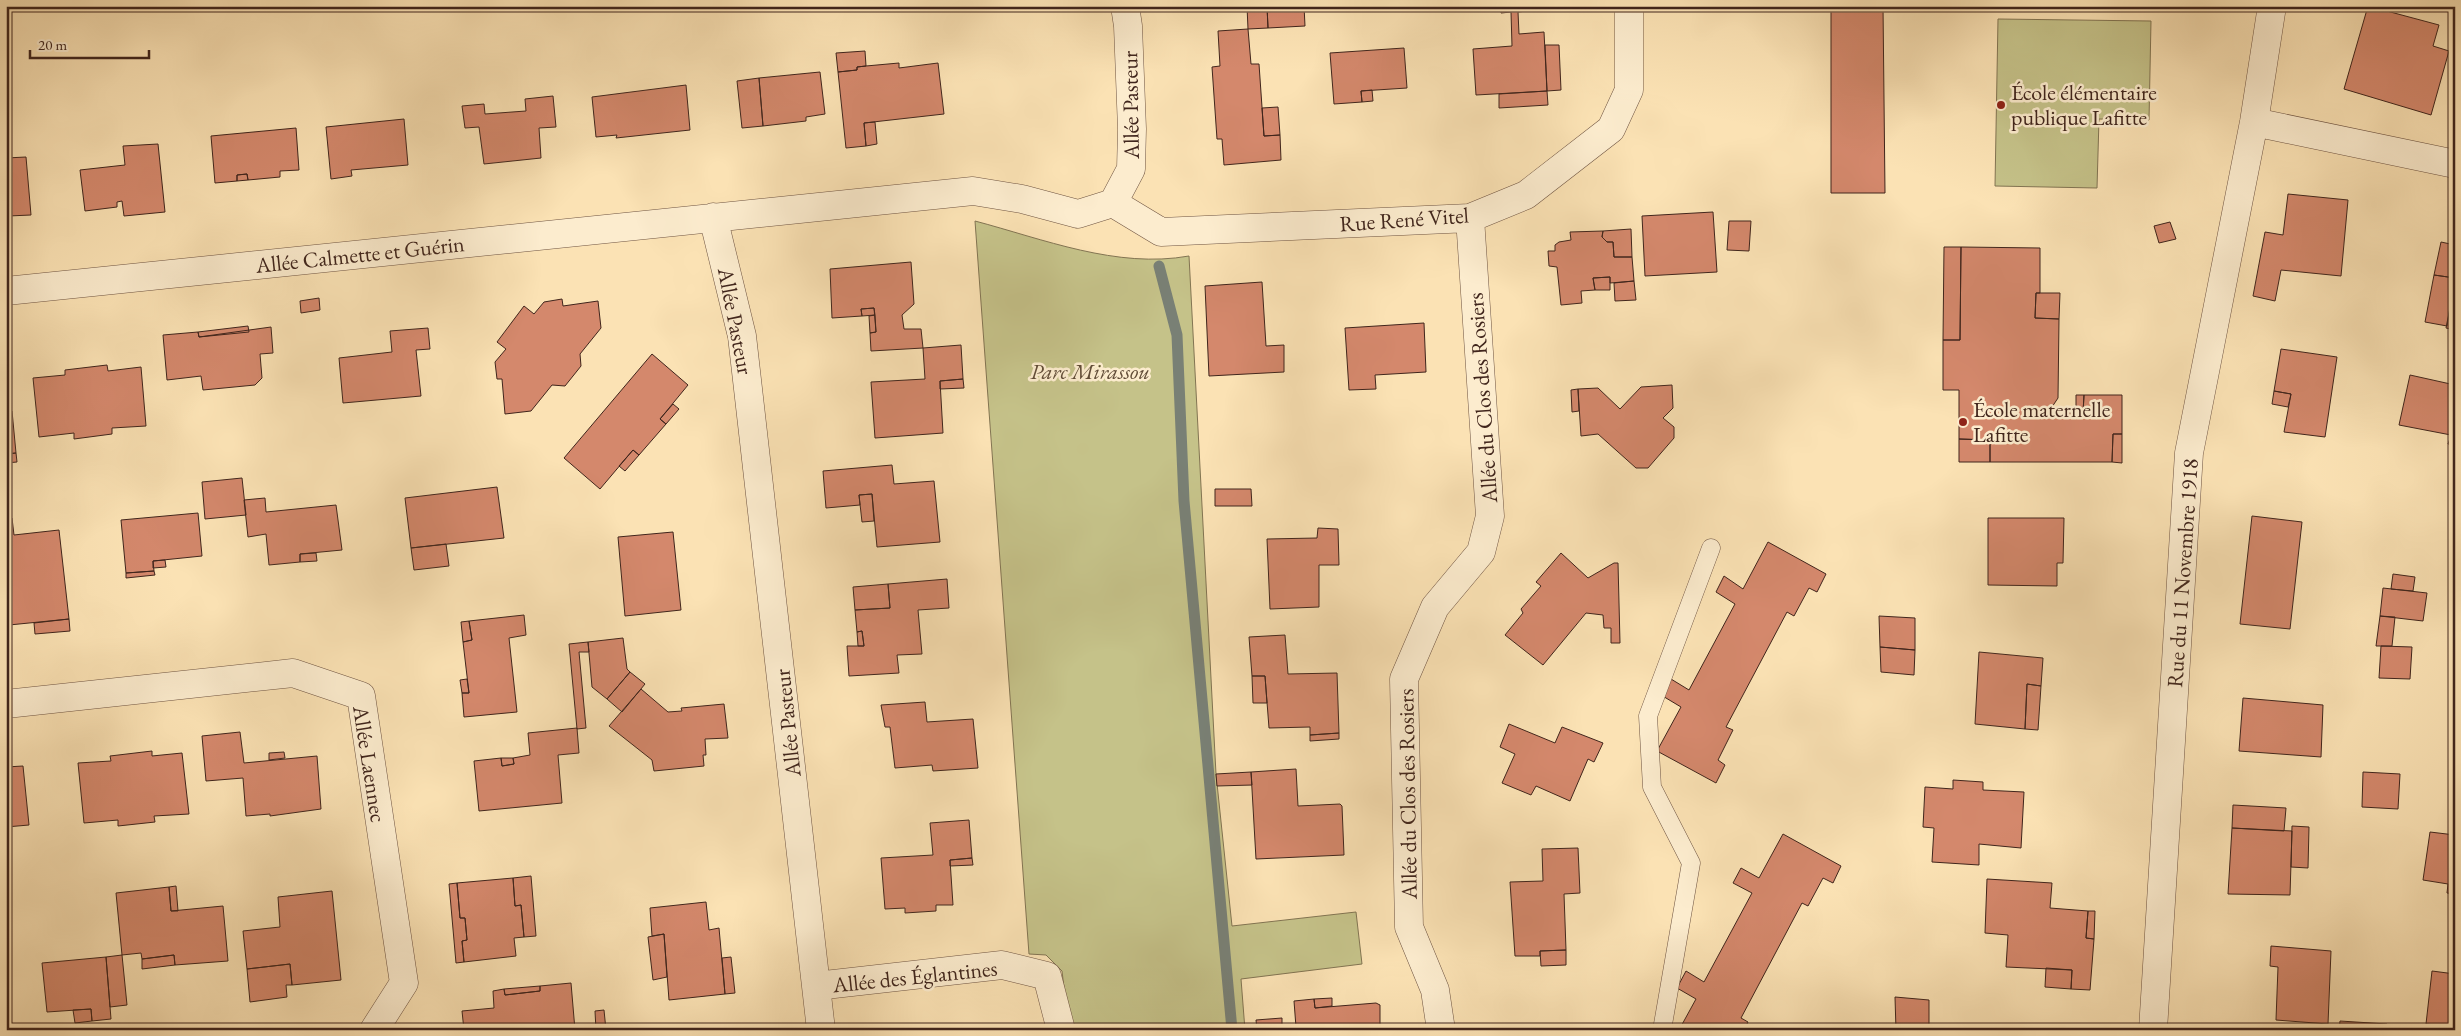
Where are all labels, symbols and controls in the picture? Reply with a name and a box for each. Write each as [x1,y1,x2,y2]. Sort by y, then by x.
scale bar [30,28,149,60]
text: 20 m [38,35,67,54]
street label: Allée Pasteur [1115,50,1146,160]
place label: École élémentaire publique Lafitte [2011,78,2157,132]
marker: École élémentaire publique Lafitte [1995,99,2007,111]
street label: Rue René Vitel [1338,201,1470,238]
street label: Allée Calmette et Guérin [253,229,466,280]
street label: Allée Pasteur [711,264,760,378]
street label: Allée du Clos des Rosiers [1461,292,1504,505]
park label: Parc Mirassou [1030,357,1150,386]
place label: École maternelle Lafitte [1973,395,2111,449]
marker: École maternelle Lafitte [1957,416,1969,428]
street label: Rue du 11 Novembre 1918 [2160,458,2205,689]
street label: Allée Pasteur [767,667,808,779]
street label: Allée du Clos des Rosiers [1391,688,1424,901]
street label: Allée Laennec [346,703,393,825]
street label: Allée des Églantines [830,953,999,1000]

